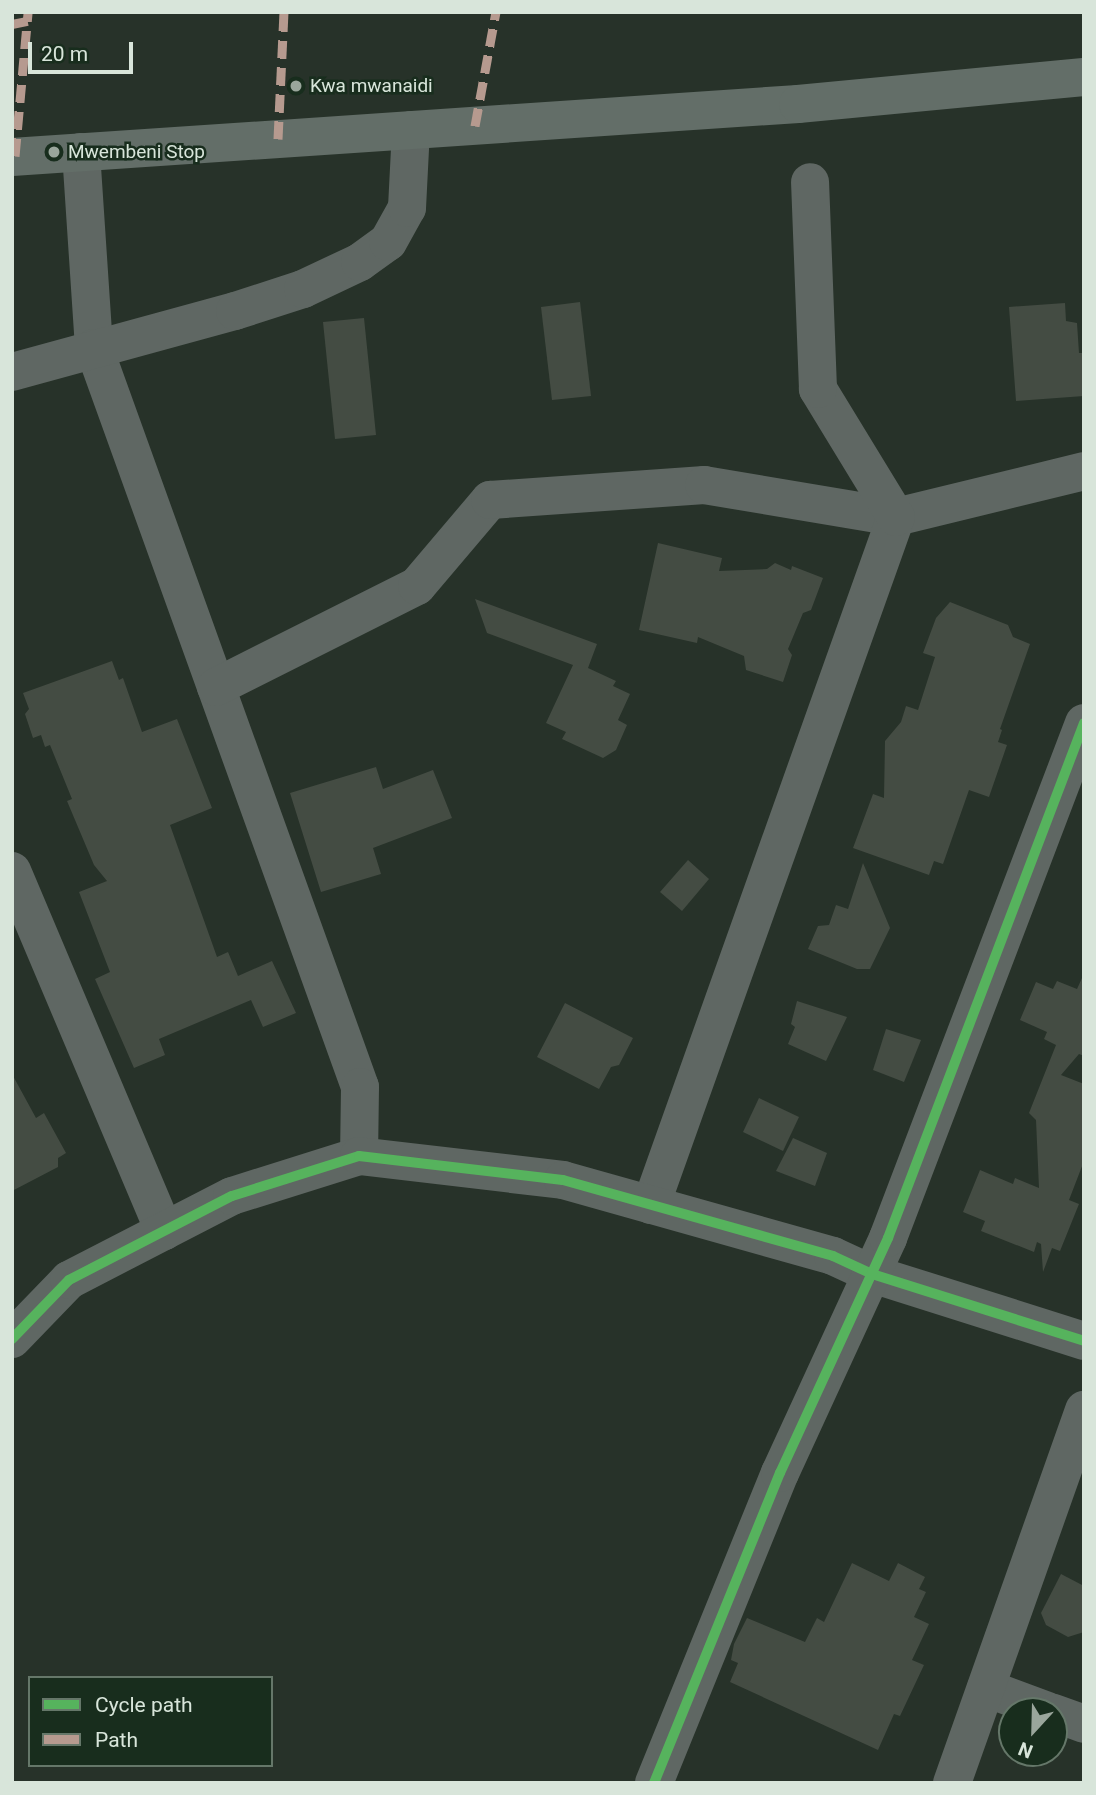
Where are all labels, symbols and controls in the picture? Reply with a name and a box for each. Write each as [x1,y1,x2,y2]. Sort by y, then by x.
scale bar [32,28,136,72]
text: 20 m [41,42,88,66]
place label: Kwa mwanaidi [310,75,433,97]
marker: Kwa mwanaidi [288,78,304,94]
place label: Mwembeni Stop [68,141,205,163]
marker: Mwembeni Stop [46,144,62,160]
legend [28,1676,273,1767]
text: Cycle path [95,1693,193,1717]
north arrow [998,1697,1068,1767]
text: Path [95,1728,138,1752]
text: N [1015,1737,1036,1763]

